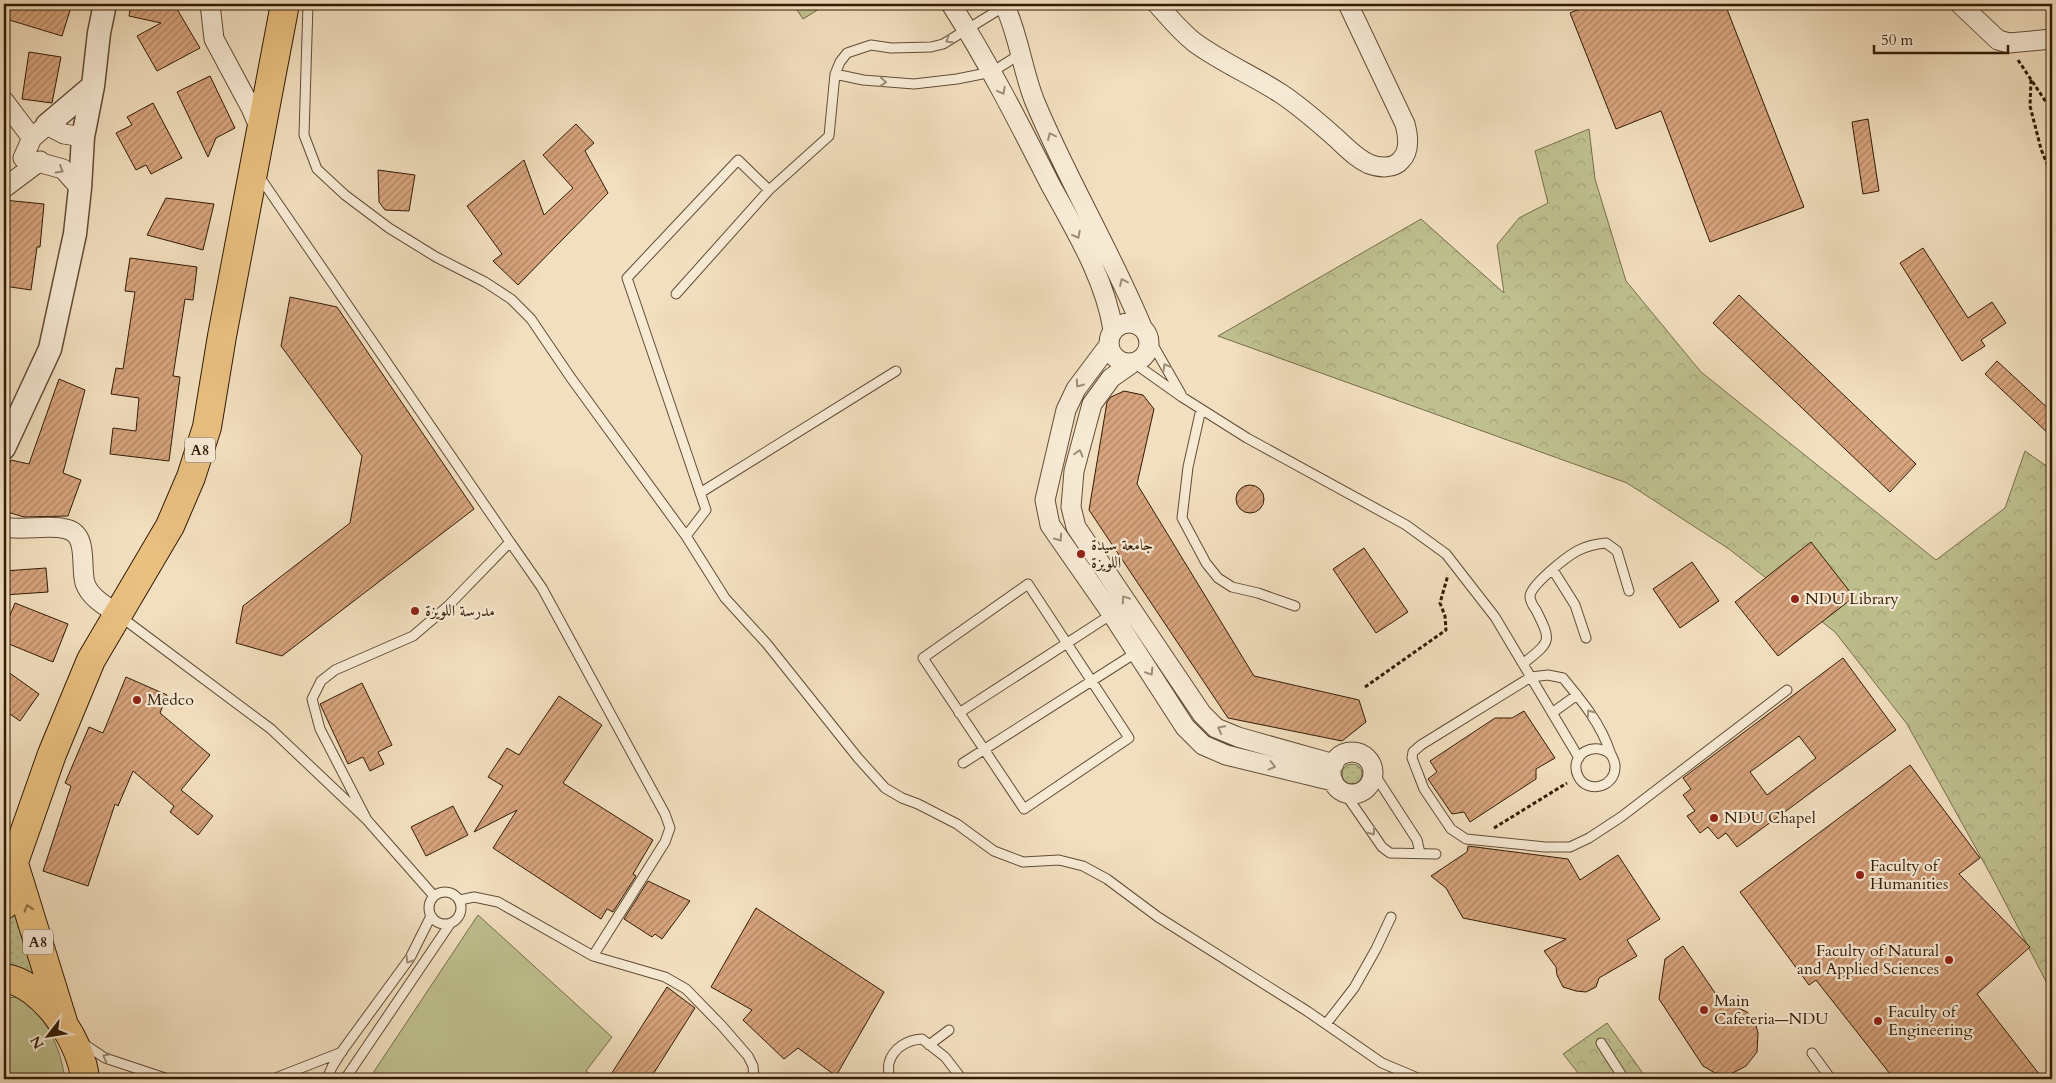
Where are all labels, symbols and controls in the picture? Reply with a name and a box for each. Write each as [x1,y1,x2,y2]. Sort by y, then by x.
scale bar [1874,22,2007,54]
text: 50 m [1881,30,1913,50]
one-way arrow [945,34,954,44]
one-way arrow [879,76,887,87]
one-way arrow [996,86,1006,95]
one-way arrow [1047,132,1058,141]
one-way arrow [55,164,64,174]
one-way arrow [1071,230,1081,239]
one-way arrow [1119,278,1129,287]
one-way arrow [1162,364,1172,373]
one-way arrow [1076,379,1085,388]
road number: A8 [185,438,215,462]
one-way arrow [1073,449,1084,458]
one-way arrow [1053,532,1062,542]
place label: جامعة سيدة اللويزة [1091,534,1153,574]
marker: جامعة سيدة اللويزة [1075,548,1087,560]
place label: NDU Library [1805,588,1899,610]
marker: NDU Library [1789,593,1801,605]
one-way arrow [1122,596,1131,605]
place label: مدرسة اللويزة [425,600,495,622]
marker: مدرسة اللويزة [409,605,421,617]
one-way arrow [1144,667,1153,676]
place label: Medco [147,689,194,711]
marker: Medco [131,694,143,706]
one-way arrow [1587,709,1596,719]
one-way arrow [1217,725,1226,735]
one-way arrow [1267,760,1276,771]
place label: NDU Chapel [1724,807,1816,829]
marker: NDU Chapel [1708,812,1720,824]
one-way arrow [1366,827,1375,836]
place label: Faculty of Humanities [1870,855,1948,895]
marker: Faculty of Humanities [1854,869,1866,881]
one-way arrow [24,905,34,913]
road number: A8 [23,930,53,954]
place label: Faculty of Natural and Applied Sciences [1797,940,1939,980]
one-way arrow [405,954,415,963]
marker: Faculty of Natural and Applied Sciences [1943,954,1955,966]
place label: Main Cafeteria—NDU [1714,990,1828,1030]
place label: Faculty of Engineering [1888,1001,1972,1041]
marker: Main Cafeteria—NDU [1698,1004,1710,1016]
north arrow [22,1010,72,1060]
marker: Faculty of Engineering [1872,1015,1884,1027]
text: N [26,1032,49,1053]
one-way arrow [102,1053,111,1063]

